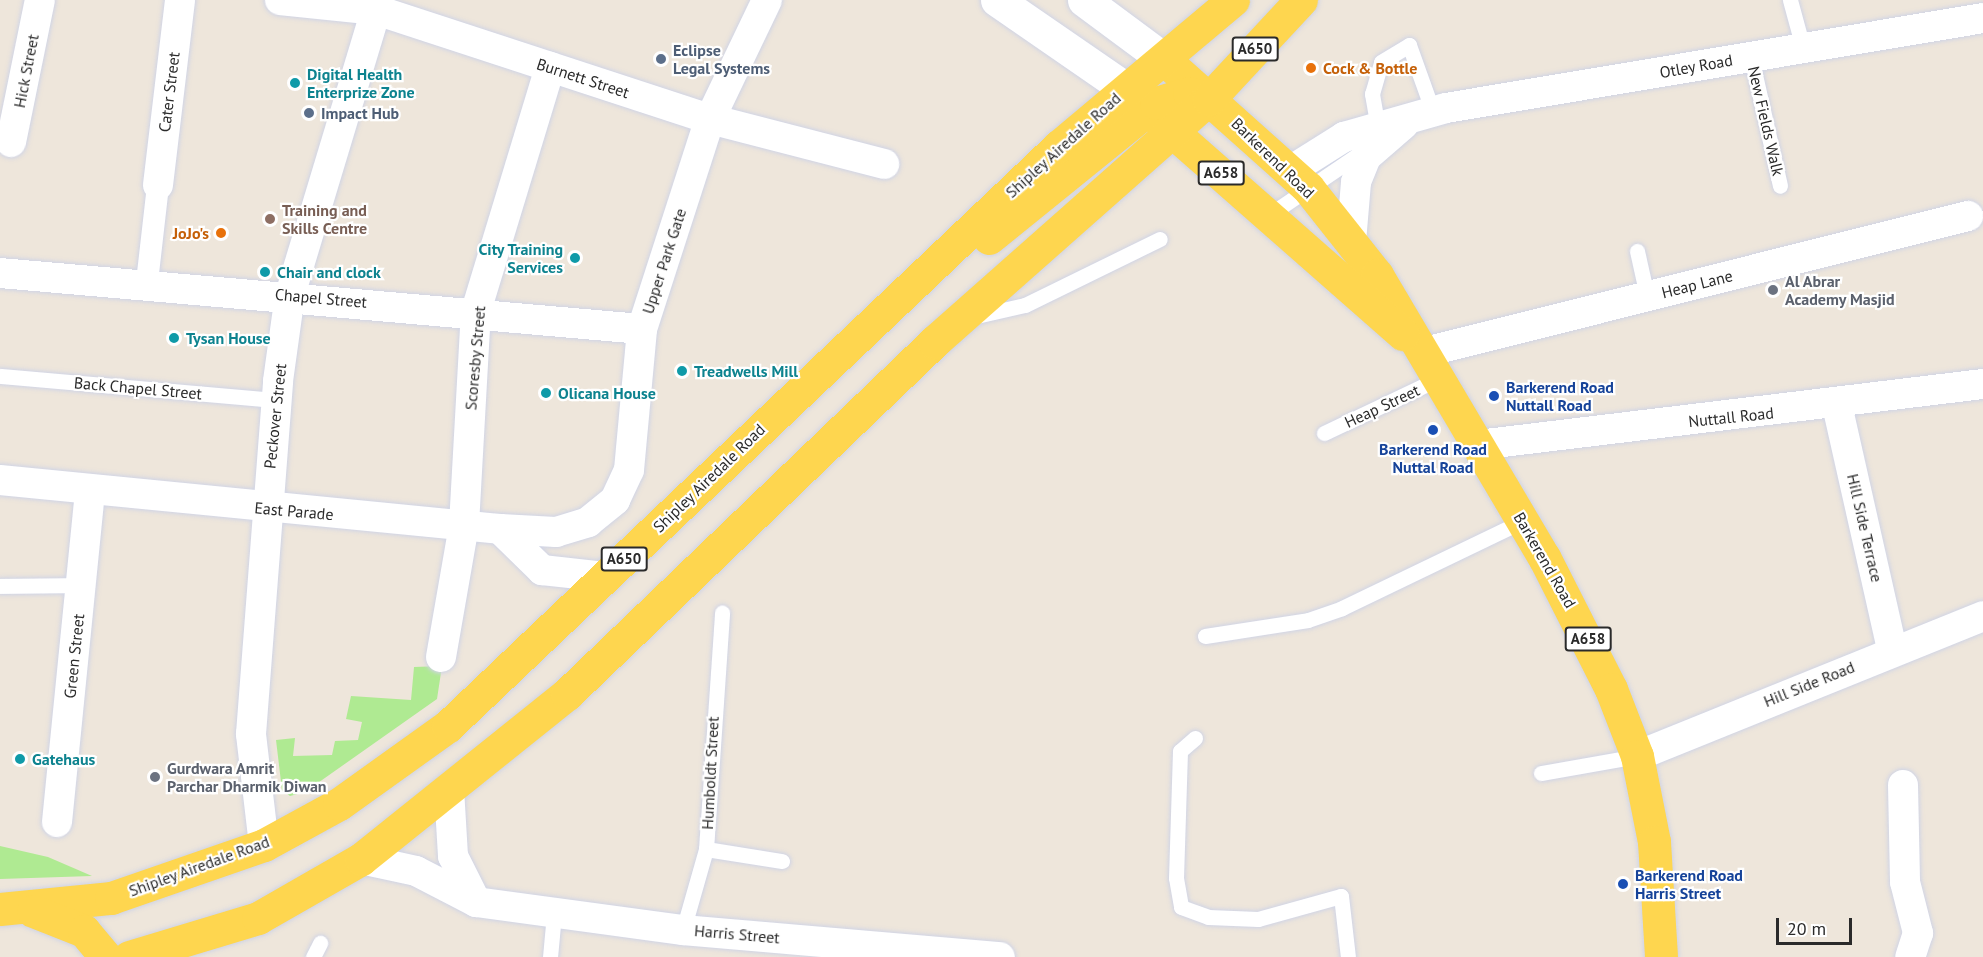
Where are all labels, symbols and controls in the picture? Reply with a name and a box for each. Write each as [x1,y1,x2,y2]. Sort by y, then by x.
street label: Hick Street [9,32,43,110]
road number: A650 [1231,37,1279,61]
place label: Eclipse Legal Systems [673,40,770,78]
street label: Otley Road [1658,50,1734,82]
street label: Cater Street [155,51,183,133]
marker: Eclipse Legal Systems [654,52,668,66]
street label: Burnett Street [534,54,632,102]
place label: Cock & Bottle [1323,58,1418,78]
marker: Cock & Bottle [1304,61,1318,75]
place label: Digital Health Enterprize Zone [307,64,415,102]
street label: New Fields Walk [1744,64,1788,178]
marker: Digital Health Enterprize Zone [288,76,302,90]
street label: Shipley Airedale Road [1001,88,1125,202]
place label: Impact Hub [321,103,399,123]
marker: Impact Hub [302,106,316,120]
street label: Barkerend Road [1228,114,1318,202]
road number: A658 [1197,161,1245,185]
place label: Training and Skills Centre [282,200,367,238]
street label: Upper Park Gate [638,206,690,316]
marker: Training and Skills Centre [263,212,277,226]
place label: JoJo's [173,223,209,243]
marker: JoJo's [214,226,228,240]
place label: City Training Services [477,239,563,277]
marker: City Training Services [568,251,582,265]
place label: Chair and clock [277,262,381,282]
marker: Chair and clock [258,265,272,279]
street label: Heap Lane [1659,266,1735,302]
place label: Al Abrar Academy Masjid [1785,271,1895,309]
marker: Al Abrar Academy Masjid [1766,283,1780,297]
street label: Chapel Street [274,284,368,312]
street label: Scoresby Street [461,305,489,411]
place label: Tysan House [186,328,271,348]
marker: Tysan House [167,331,181,345]
place label: Treadwells Mill [694,361,798,381]
street label: Peckover Street [260,362,290,470]
marker: Treadwells Mill [675,364,689,378]
street label: Back Chapel Street [73,373,203,403]
place label: Barkerend Road Nuttall Road [1506,377,1614,415]
street label: Heap Street [1341,380,1423,432]
place label: Olicana House [558,383,656,403]
marker: Olicana House [539,386,553,400]
marker: Barkerend Road Nuttall Road [1487,389,1501,403]
street label: Nuttall Road [1687,403,1775,431]
street label: Shipley Airedale Road [649,419,769,537]
marker: Barkerend Road Nuttal Road [1426,423,1440,437]
place label: Barkerend Road Nuttal Road [1379,439,1487,477]
street label: Hill Side Terrace [1843,472,1887,584]
street label: East Parade [254,498,334,524]
street label: Barkerend Road [1510,509,1580,611]
road number: A650 [600,547,648,571]
street label: Green Street [60,613,88,699]
road number: A658 [1564,627,1612,651]
street label: Hill Side Road [1761,657,1857,711]
street label: Humboldt Street [697,716,723,830]
place label: Gatehaus [32,749,95,769]
marker: Gatehaus [13,752,27,766]
place label: Gurdwara Amrit Parchar Dharmik Diwan [167,758,327,796]
marker: Gurdwara Amrit Parchar Dharmik Diwan [148,770,162,784]
street label: Shipley Airedale Road [126,831,272,901]
place label: Barkerend Road Harris Street [1635,865,1743,903]
marker: Barkerend Road Harris Street [1616,877,1630,891]
scale bar [1779,906,1856,944]
text: 20 m [1787,917,1826,940]
street label: Harris Street [693,921,781,947]

